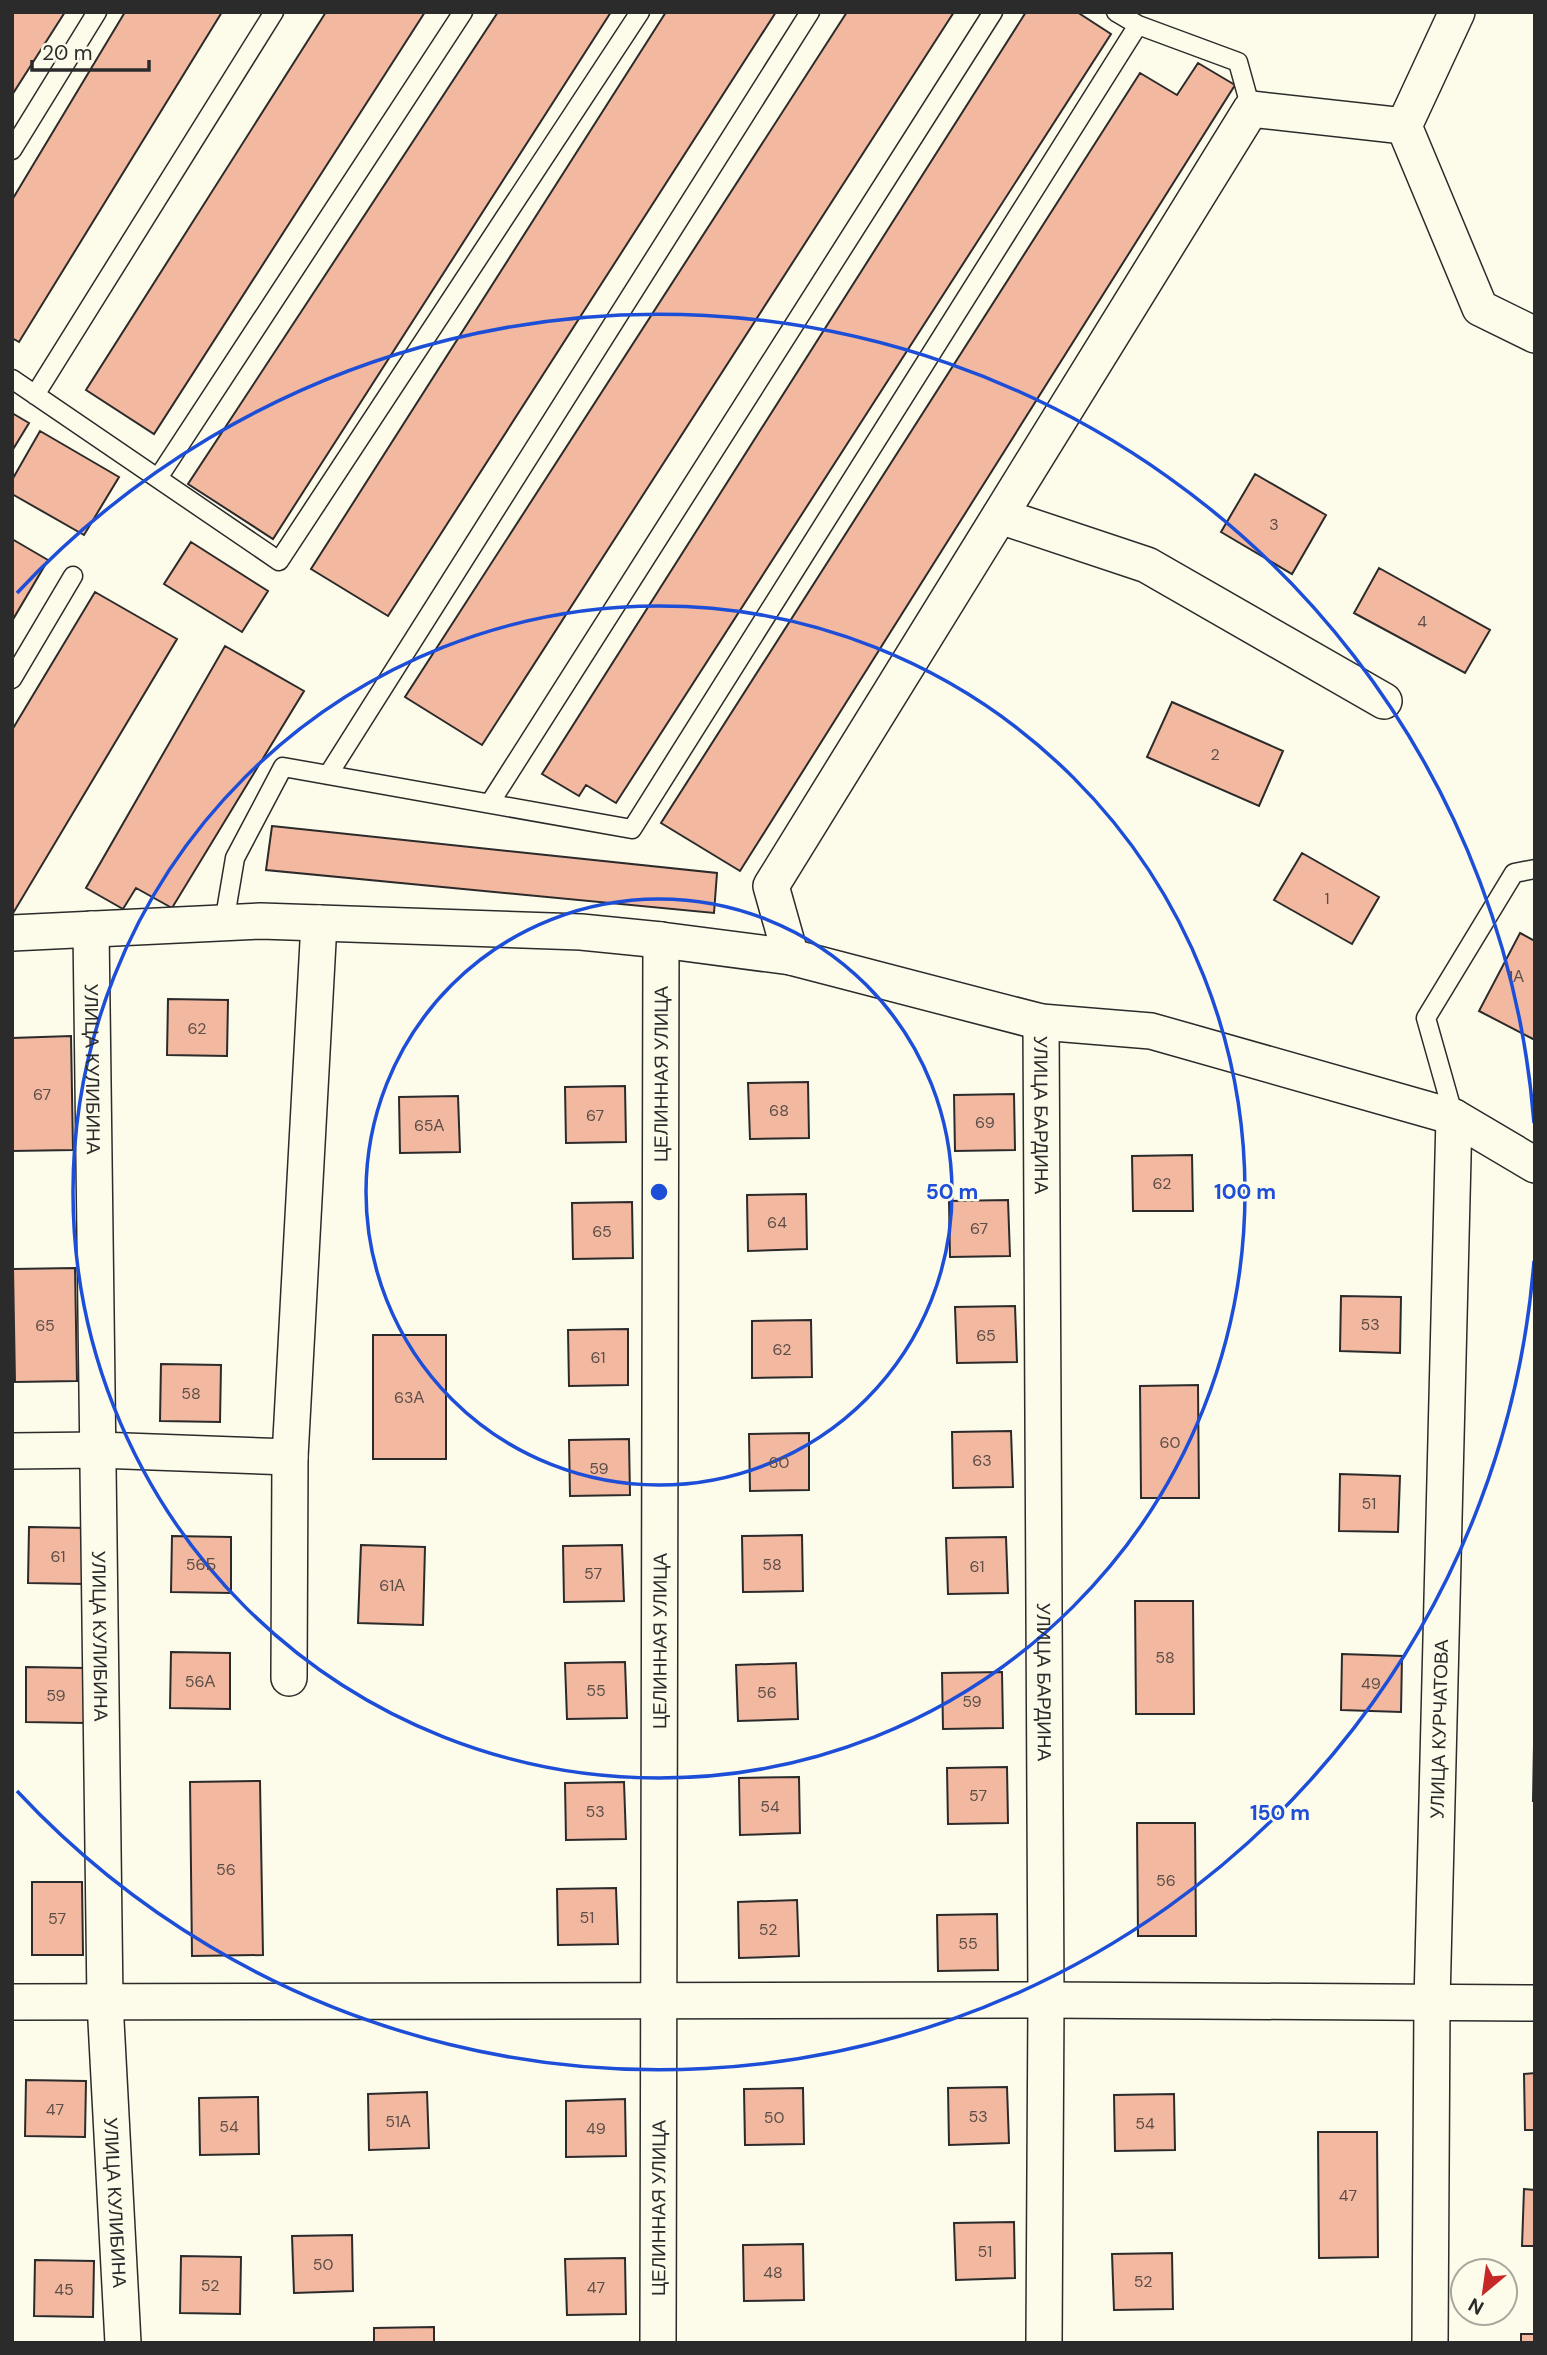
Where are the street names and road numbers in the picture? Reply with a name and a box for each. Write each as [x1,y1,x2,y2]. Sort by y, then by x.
street label: УЛИЦА КУЛИБИНА [79,983,106,1155]
street label: ЦЕЛИННАЯ УЛИЦА [649,986,674,1162]
street label: УЛИЦА БАРДИНА [1028,1036,1054,1195]
street label: УЛИЦА КУЛИБИНА [86,1550,113,1722]
street label: ЦЕЛИННАЯ УЛИЦА [647,1553,673,1729]
street label: УЛИЦА БАРДИНА [1031,1603,1057,1762]
street label: УЛИЦА КУРЧАТОВА [1425,1639,1454,1819]
street label: УЛИЦА КУЛИБИНА [98,2117,132,2289]
street label: ЦЕЛИННАЯ УЛИЦА [646,2120,671,2296]

